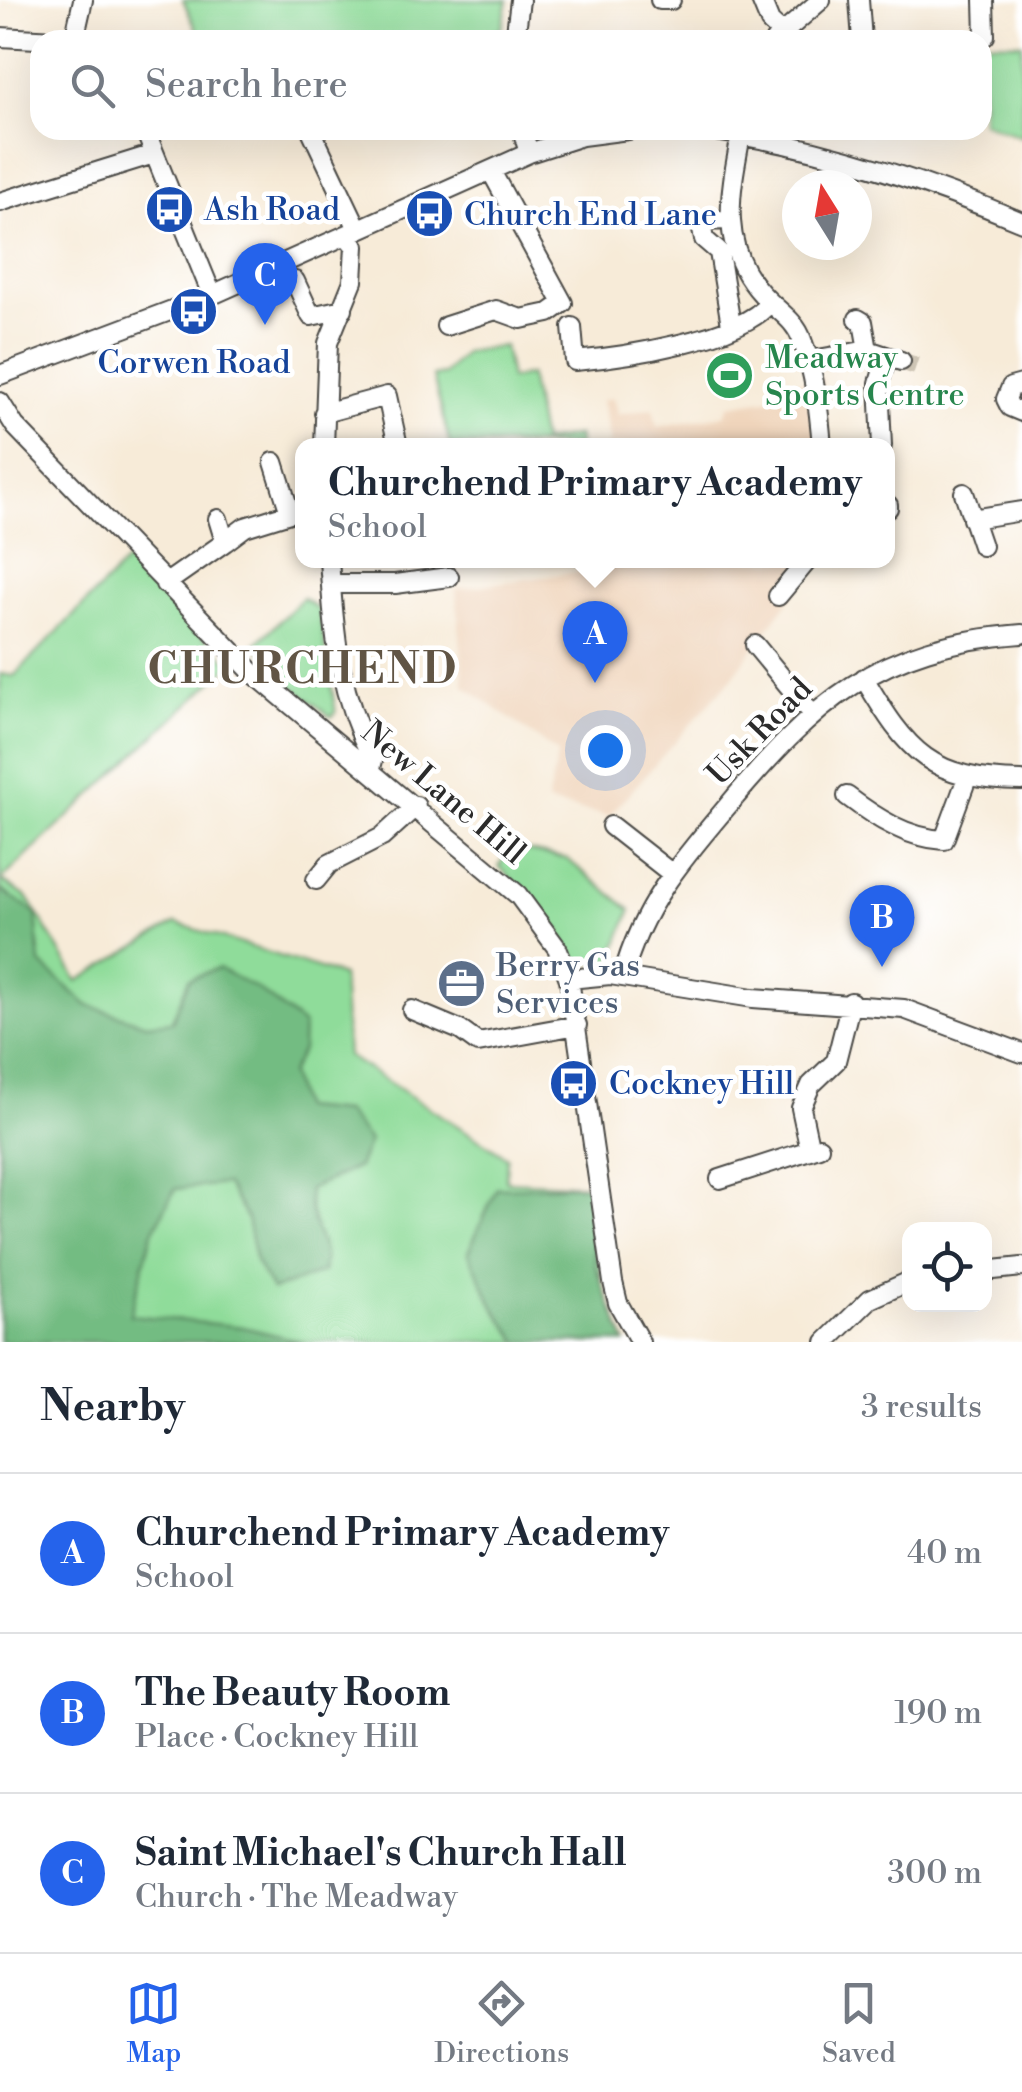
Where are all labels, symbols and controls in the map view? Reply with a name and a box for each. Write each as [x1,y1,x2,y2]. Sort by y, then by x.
search box [30,30,992,140]
icon: search [65,58,120,113]
text: Search here [145,62,348,109]
north arrow [782,170,872,260]
bus stop icon: Ash Road [143,183,195,235]
bus stop icon: Church End Lane [403,188,455,240]
place label: Ash Road [203,190,340,230]
place label: Church End Lane [464,195,717,235]
pin: C [232,242,298,325]
bus stop icon: Corwen Road [168,286,220,338]
place label: Meadway Sports Centre [765,338,965,415]
place label: Corwen Road [98,343,290,383]
sports icon: Meadway Sports Centre [704,349,756,401]
popup [295,438,895,568]
text: Churchend Primary Academy [328,460,862,507]
text: School [328,507,427,547]
pin: A [562,600,628,683]
district label: CHURCHEND [147,644,459,697]
street label: Usk Road [699,669,821,794]
street label: New Lane Hill [353,712,534,873]
your location [580,725,631,776]
pin: B [850,884,914,967]
place label: Berry Gas Services [495,946,640,1023]
office icon: Berry Gas Services [435,957,487,1009]
bus stop icon: Cockney Hill [548,1057,600,1109]
place label: Cockney Hill [609,1064,795,1104]
map controls [902,1222,992,1312]
button: locate [902,1222,992,1312]
text: Nearby [40,1381,185,1434]
text: 3 results [861,1387,982,1427]
text: Churchend Primary Academy [135,1510,669,1557]
text: A [61,1533,84,1573]
text: 40 m [907,1533,982,1573]
text: School [135,1557,234,1597]
text: The Beauty Room [135,1670,450,1717]
text: B [60,1693,85,1733]
text: 190 m [894,1693,982,1733]
text: Place · Cockney Hill [135,1717,419,1757]
text: Saint Michael's Church Hall [135,1830,626,1877]
text: C [61,1853,84,1893]
text: 300 m [887,1853,982,1893]
text: Church · The Meadway [135,1877,458,1917]
tab: Map [126,1976,181,2071]
tab: Directions [434,1976,569,2071]
tab: Saved [822,1976,896,2071]

